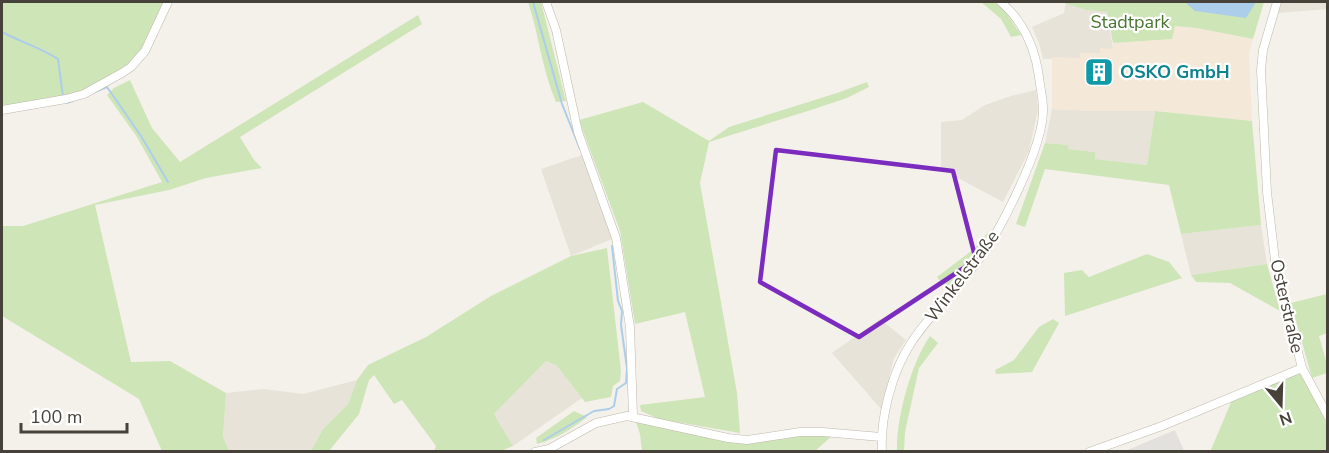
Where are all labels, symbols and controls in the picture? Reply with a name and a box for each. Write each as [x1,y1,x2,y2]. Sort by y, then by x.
park label: Stadtpark [1090,10,1171,34]
building icon: OSKO GmbH [1083,56,1115,88]
place label: OSKO GmbH [1120,60,1230,84]
street label: Winkelstraße [920,225,1004,327]
street label: Osterstraße [1265,257,1309,355]
north arrow [1251,375,1311,435]
scale bar [21,396,128,434]
text: 100 m [30,405,82,429]
text: N [1276,406,1295,431]

